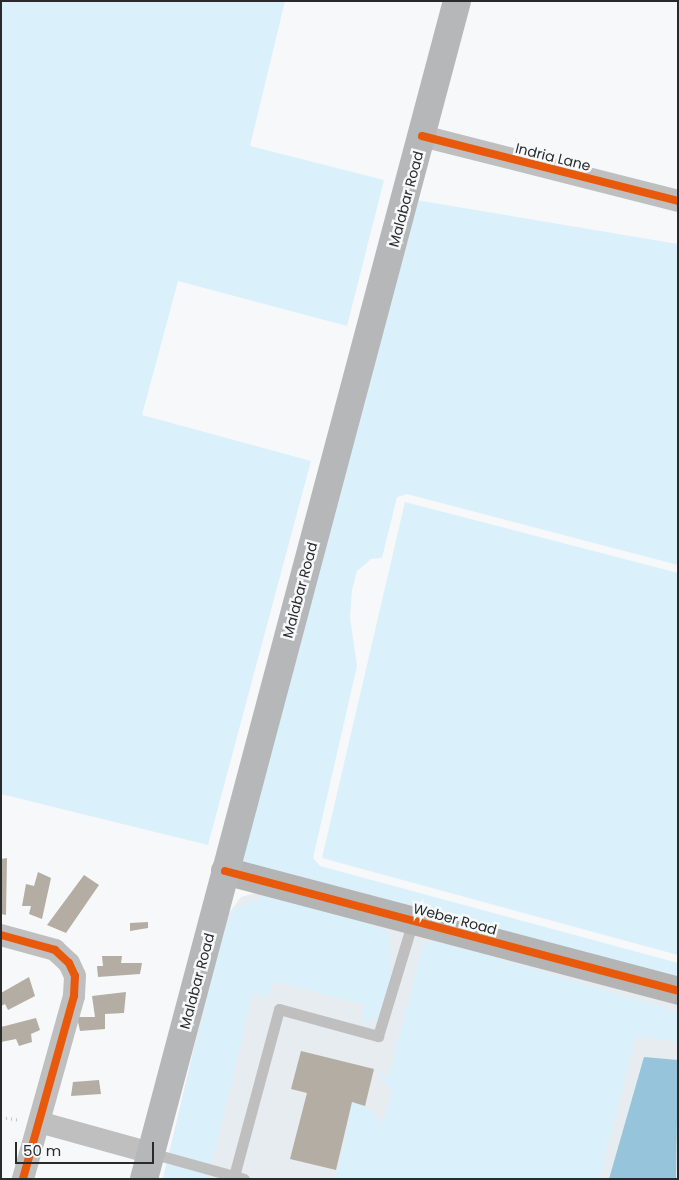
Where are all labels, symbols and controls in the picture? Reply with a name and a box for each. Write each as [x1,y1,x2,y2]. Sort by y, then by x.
street label: Indria Lane [514,140,592,174]
street label: Malabar Road [385,149,427,249]
street label: Malabar Road [279,540,321,640]
street label: Weber Road [411,900,499,938]
street label: Malabar Road [176,931,218,1031]
scale bar [18,1132,156,1164]
text: 50 m [23,1140,61,1161]

